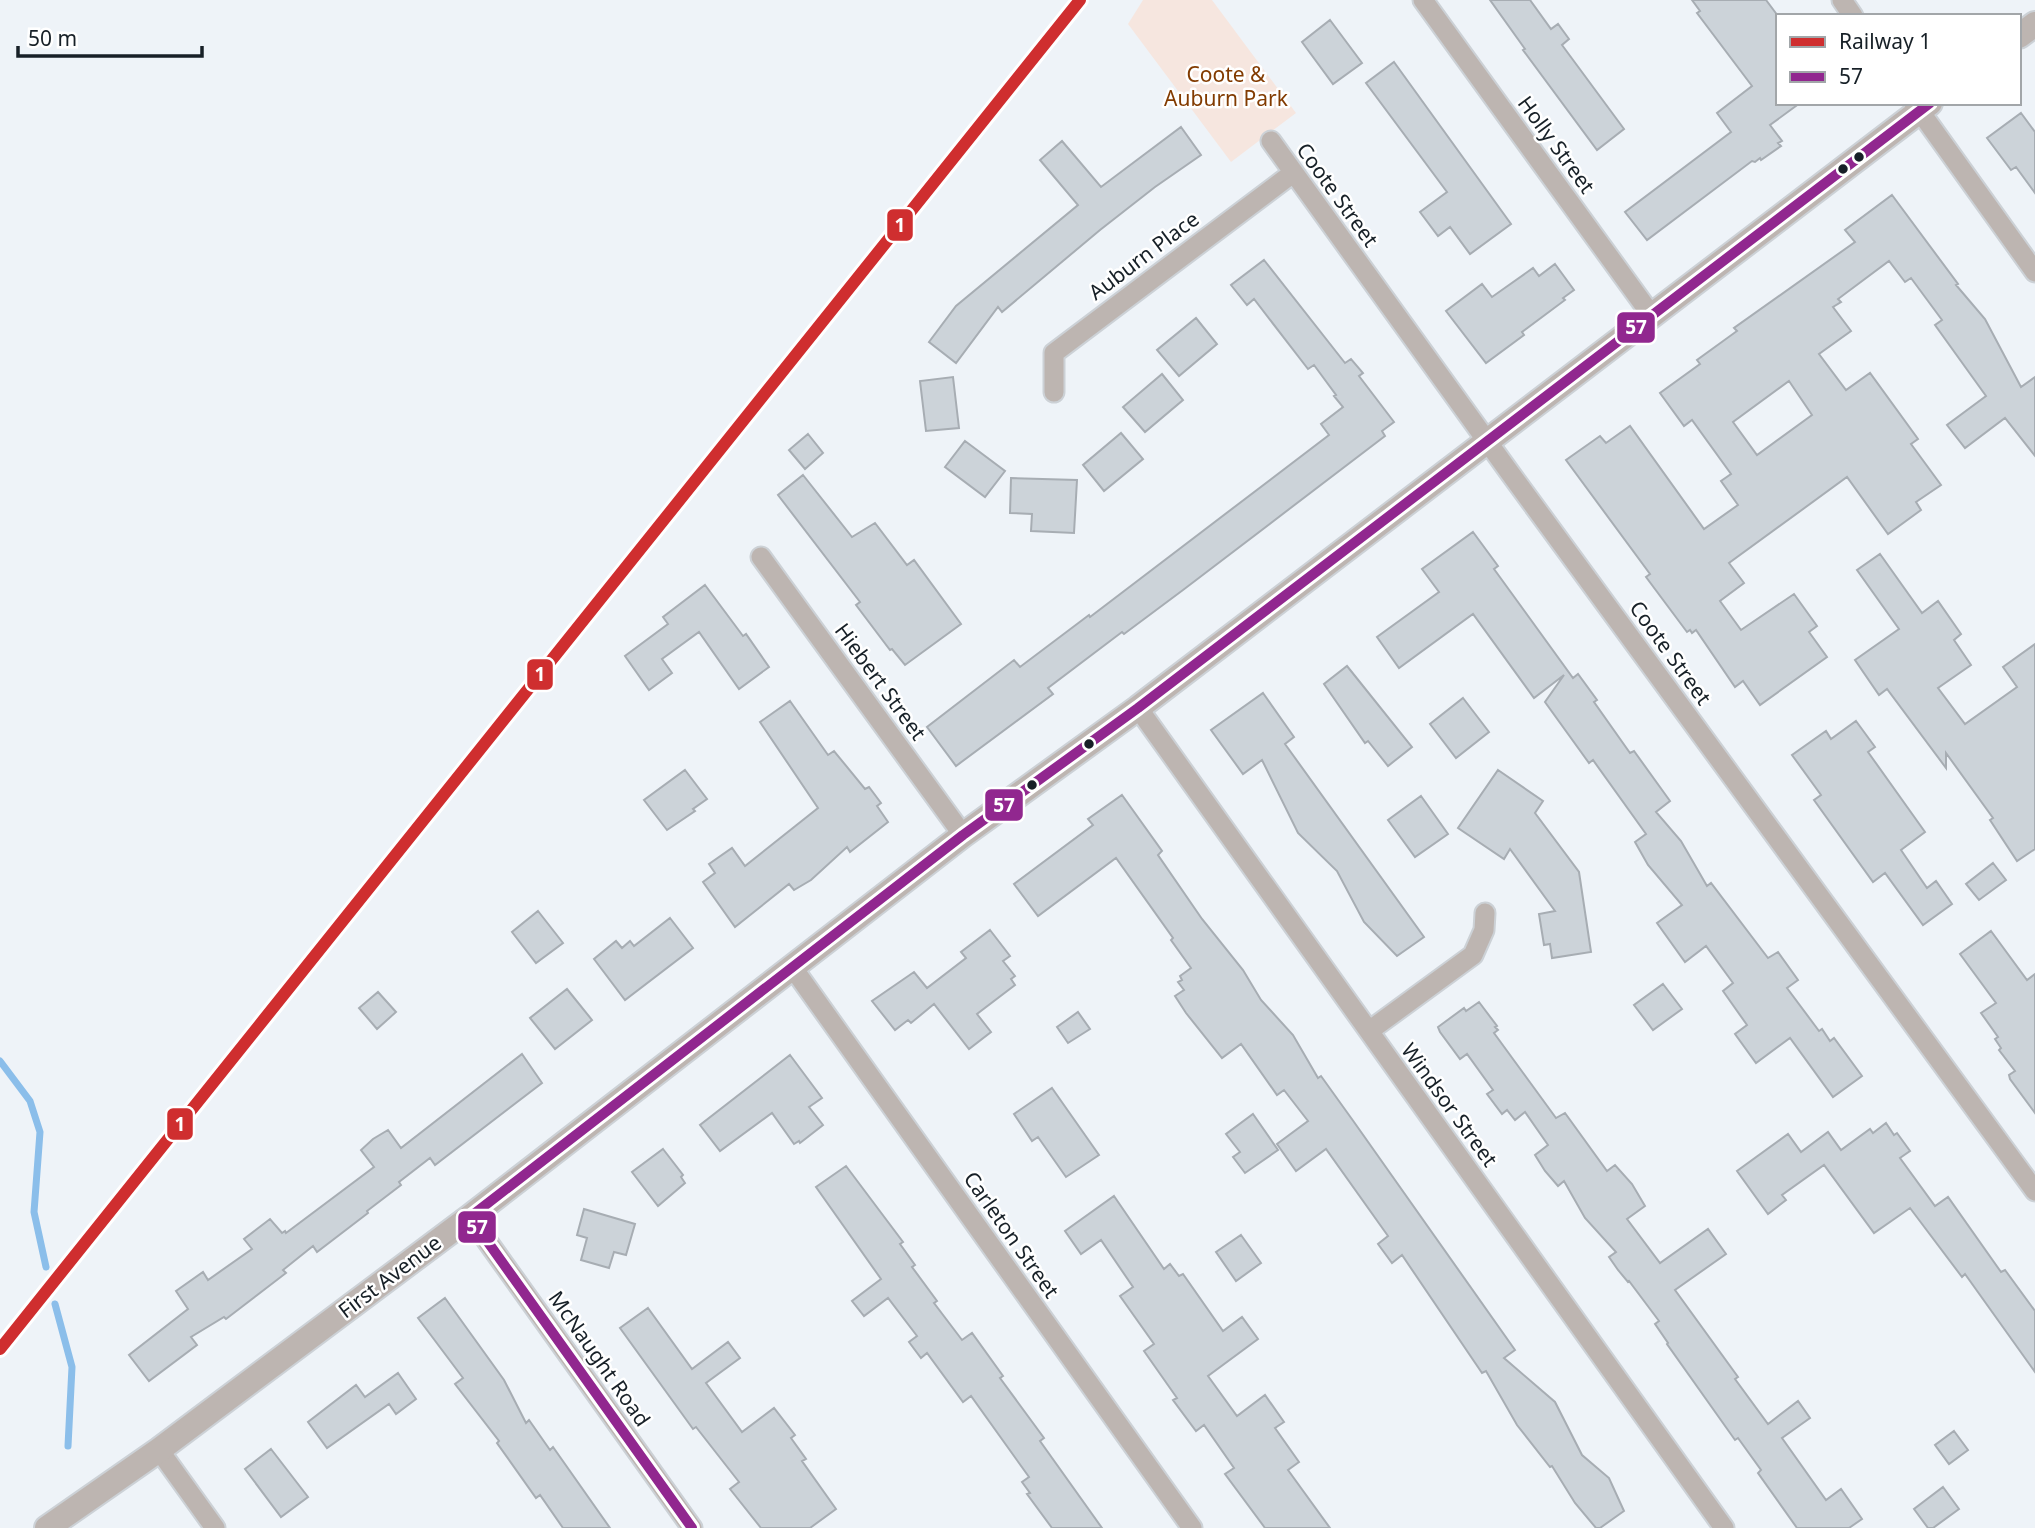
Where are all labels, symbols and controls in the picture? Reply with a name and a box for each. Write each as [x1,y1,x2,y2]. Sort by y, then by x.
scale bar [18,14,201,58]
legend [1776,14,2021,105]
text: 50 m [28,24,77,52]
text: Railway 1 [1839,27,1931,55]
park label: Coote & Auburn Park [1164,60,1289,112]
text: 57 [1839,62,1863,90]
street label: Holly Street [1512,90,1602,199]
street label: Coote Street [1291,137,1385,252]
unlabelled marker [1852,150,1866,164]
unlabelled marker [1836,162,1850,176]
street label: Auburn Place [1083,205,1204,306]
line badge: 1 [886,208,914,242]
text: 1 [895,212,905,238]
line badge: 57 [1616,311,1656,344]
text: 57 [1625,314,1647,340]
street label: Coote Street [1624,595,1718,710]
street label: Hiebert Street [829,617,933,746]
line badge: 1 [526,658,554,691]
text: 1 [535,661,545,687]
unlabelled marker [1082,737,1096,751]
unlabelled marker [1025,778,1039,792]
line badge: 57 [984,788,1024,822]
text: 57 [993,792,1015,818]
street label: Windsor Street [1395,1037,1504,1172]
line badge: 1 [166,1107,194,1141]
text: 1 [175,1111,185,1137]
street label: Carleton Street [958,1166,1066,1304]
line badge: 57 [457,1210,497,1244]
text: 57 [466,1214,488,1240]
street label: First Avenue [332,1228,446,1324]
street label: McNaught Road [543,1285,657,1432]

